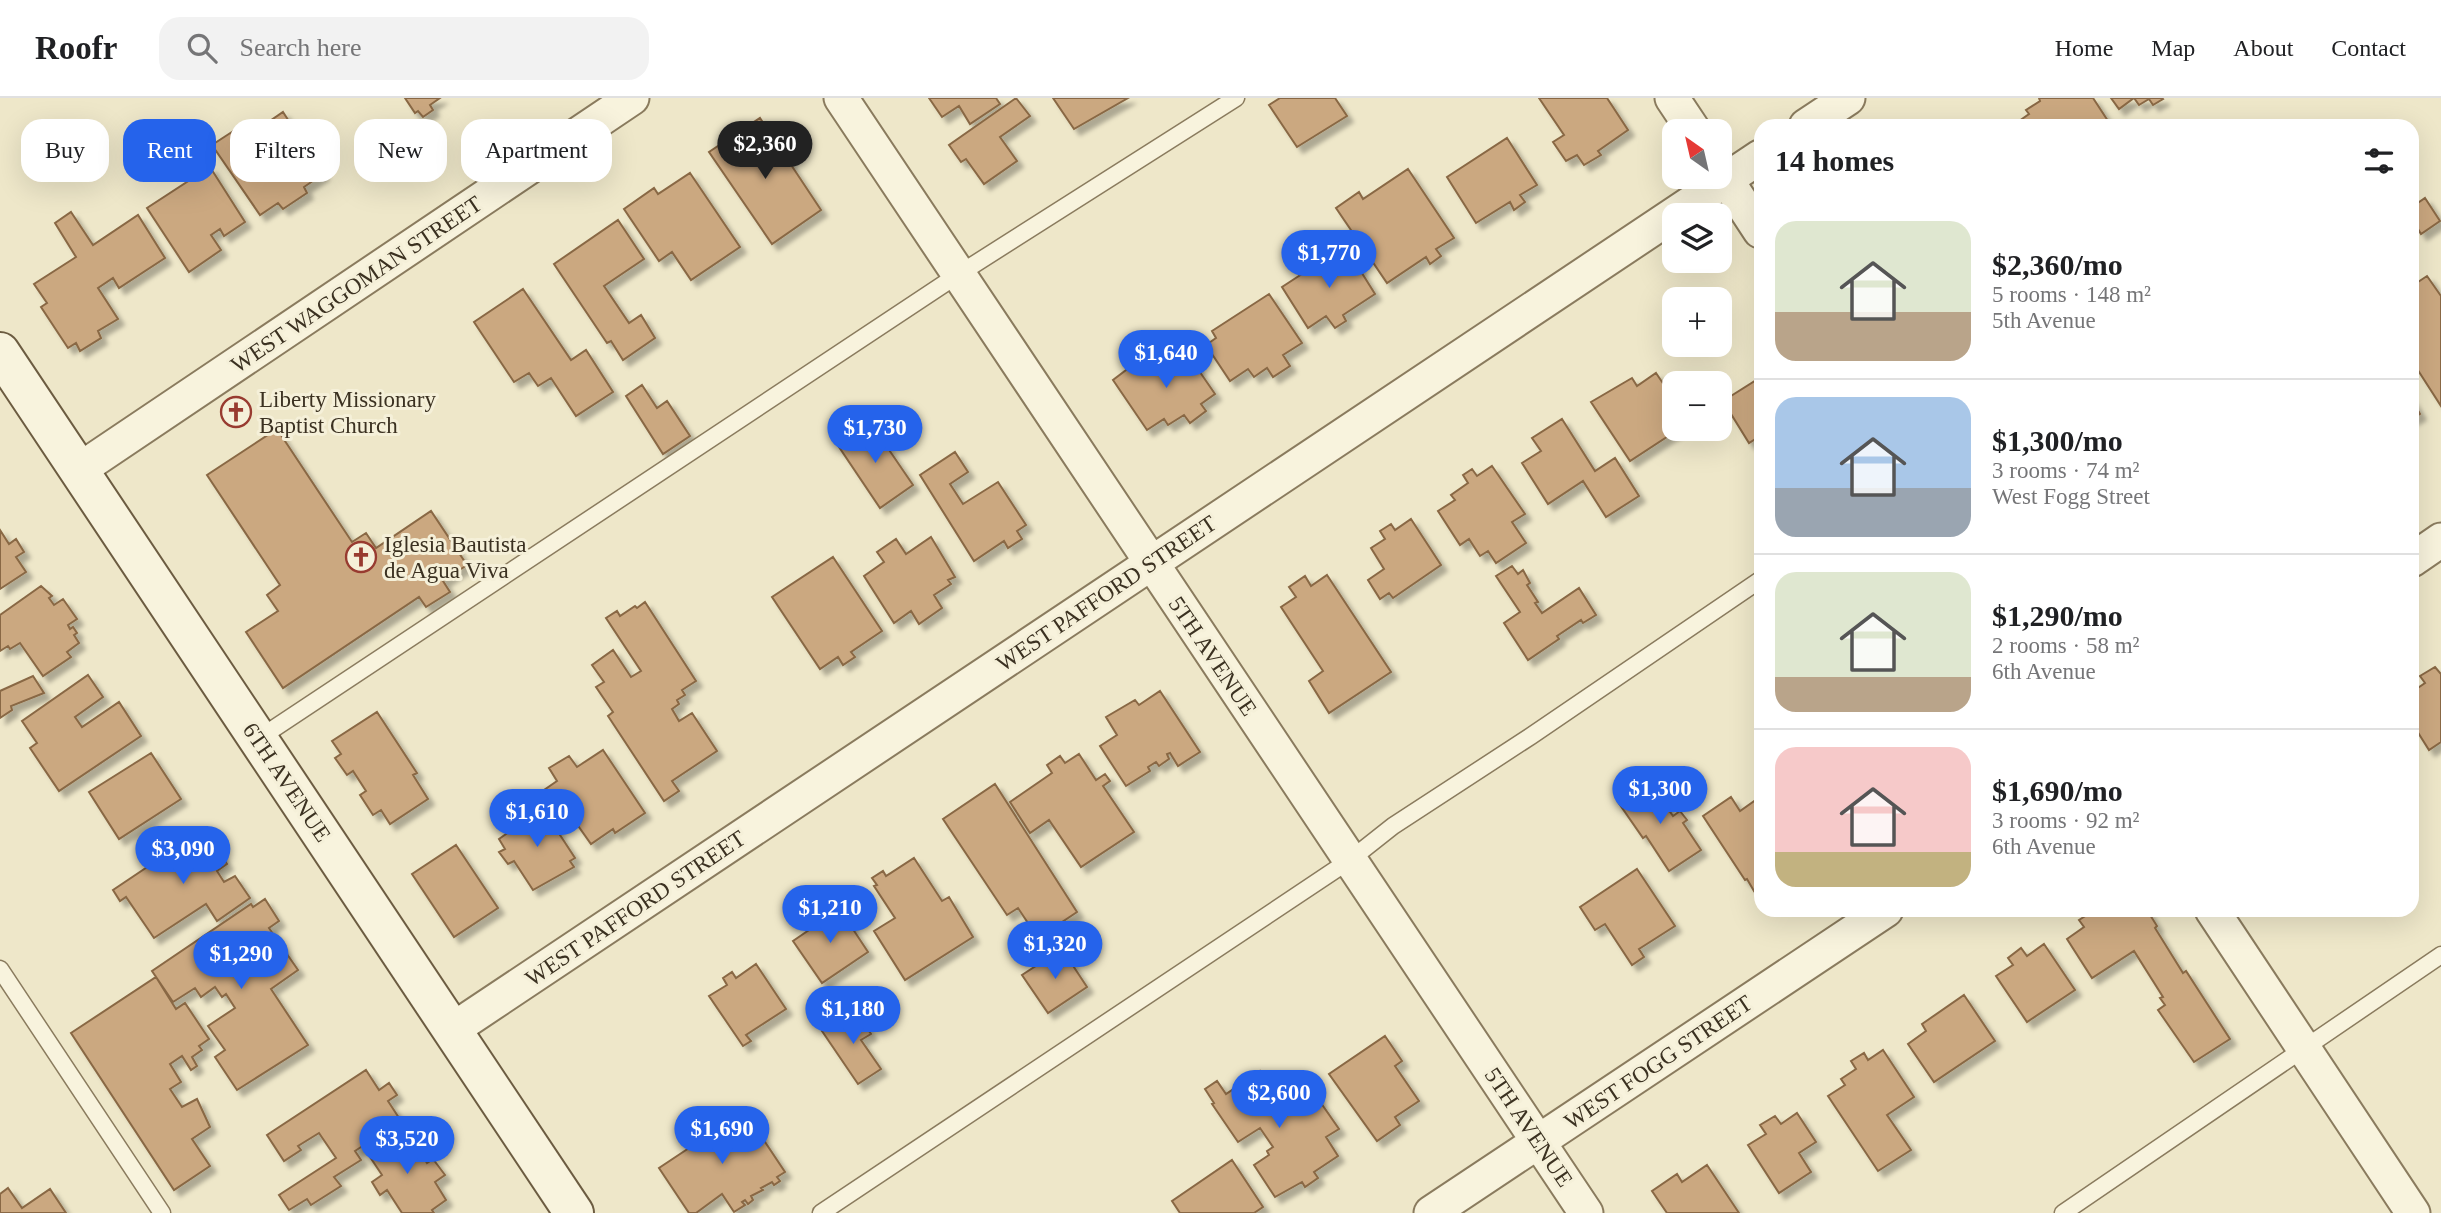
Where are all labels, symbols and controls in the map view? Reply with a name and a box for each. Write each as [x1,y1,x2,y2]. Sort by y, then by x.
search box [159,17,649,80]
icon: search [183,29,221,67]
text: Roofr [35,30,117,66]
text: Search here [239,33,361,62]
text: Home [2055,35,2113,61]
text: Map [2151,35,2195,61]
text: About [2233,35,2293,61]
text: Contact [2331,35,2406,61]
chip: Buy [21,119,109,182]
chip: Rent [123,119,216,182]
chip: Filters [230,119,340,182]
chip: New [354,119,447,182]
chip: Apartment [461,119,612,182]
north arrow [1662,119,1732,189]
map controls [1662,119,1732,441]
pin: $2,360 [708,122,822,181]
text: $2,360 [733,131,797,156]
icon: filters [2360,142,2398,180]
text: 14 homes [1775,144,1894,177]
street label: WEST WAGGOMAN STREET [226,191,486,378]
button: layers [1662,203,1732,273]
pin: $1,770 [1272,230,1386,290]
text: $1,770 [1297,240,1361,265]
text: $2,360/mo [1992,248,2123,281]
icon: home [1831,249,1915,333]
text: 5 rooms · 148 m² [1992,282,2151,307]
button: + [1662,287,1732,357]
text: 5th Avenue [1992,308,2096,333]
pin: $1,640 [1109,330,1223,390]
text: $1,640 [1134,340,1198,365]
button: − [1662,371,1732,441]
place label: Liberty Missionary Baptist Church [259,387,436,438]
church icon: Liberty Missionary Baptist Church [219,395,253,429]
pin: $1,730 [818,406,932,465]
text: $1,730 [843,415,907,440]
text: $1,300/mo [1992,424,2123,457]
icon: home [1831,425,1915,509]
text: 3 rooms · 74 m² [1992,458,2139,483]
text: West Fogg Street [1992,484,2150,509]
street label: WEST PAFFORD STREET [992,511,1221,676]
place label: Iglesia Bautista de Agua Viva [384,532,526,583]
church icon: Iglesia Bautista de Agua Viva [344,540,378,574]
street label: 5TH AVENUE [1164,592,1262,721]
text: $1,290/mo [1992,599,2123,632]
icon: home [1831,600,1915,684]
text: 2 rooms · 58 m² [1992,633,2139,658]
text: 6th Avenue [1992,659,2096,684]
street label: 6TH AVENUE [238,718,336,847]
pin: $1,300 [1603,766,1717,826]
text: $1,690/mo [1992,774,2123,807]
icon: home [1831,775,1915,859]
text: $1,300 [1628,776,1692,801]
pin: $1,610 [480,790,594,849]
text: $1,610 [505,799,569,824]
text: 3 rooms · 92 m² [1992,808,2139,833]
pin: $3,090 [126,826,240,886]
street label: WEST PAFFORD STREET [521,826,750,991]
text: 6th Avenue [1992,834,2096,859]
text: $3,090 [151,836,215,861]
pin: $1,210 [773,886,887,945]
text: $1,210 [798,895,862,920]
pin: $1,320 [998,922,1112,981]
text: $1,320 [1023,931,1087,956]
pin: $1,290 [184,932,298,991]
text: $1,290 [209,941,273,966]
pin: $1,180 [796,986,910,1046]
street label: WEST FOGG STREET [1560,990,1757,1134]
text: $1,180 [821,996,885,1021]
street label: 5TH AVENUE [1480,1063,1578,1192]
pin: $2,600 [1222,1070,1336,1130]
text: $2,600 [1247,1080,1311,1105]
pin: $1,690 [665,1107,779,1166]
pin: $3,520 [350,1116,464,1176]
text: $1,690 [690,1116,754,1141]
text: $3,520 [375,1126,439,1151]

